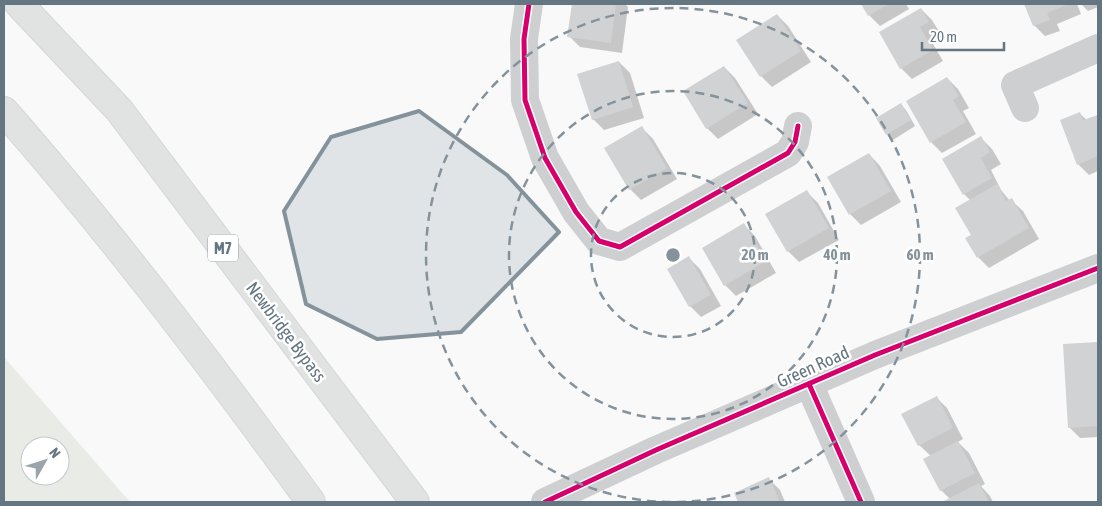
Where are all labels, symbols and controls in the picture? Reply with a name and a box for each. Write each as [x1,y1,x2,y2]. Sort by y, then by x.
scale bar [922,20,1004,52]
text: 20 m [930,28,957,45]
road number: M7 [208,234,238,262]
centre of rings [664,246,682,264]
text: 20 m [742,246,769,263]
text: 40 m [823,246,851,263]
text: 60 m [907,246,934,263]
street label: Newbridge Bypass [242,278,331,386]
street label: Green Road [774,341,852,392]
north arrow [20,436,70,486]
text: N [46,445,64,461]

